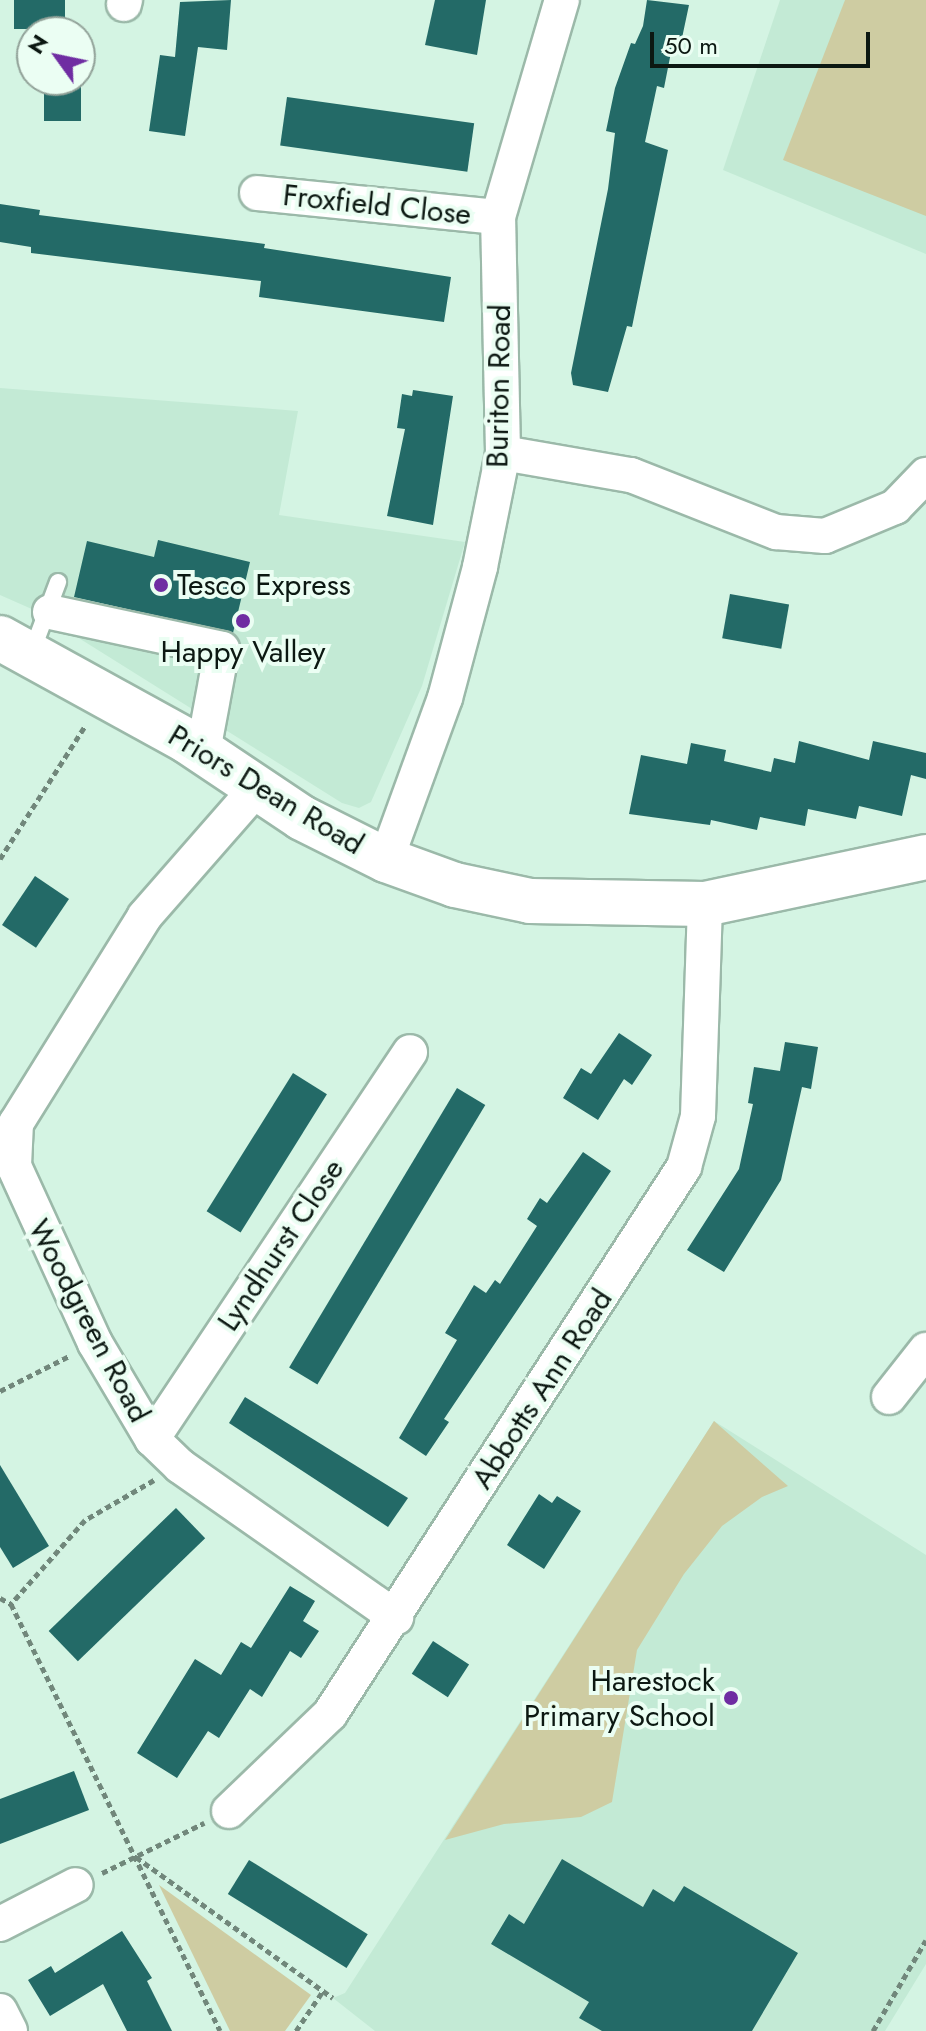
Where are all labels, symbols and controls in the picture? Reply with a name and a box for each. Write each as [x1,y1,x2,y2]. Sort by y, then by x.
north arrow [16,16,96,96]
scale bar [654,16,874,66]
text: N [19,28,56,60]
text: 50 m [664,28,718,63]
street label: Froxfield Close [281,177,473,233]
street label: Buriton Road [480,304,518,468]
place label: Tesco Express [177,567,351,603]
marker: Tesco Express [152,576,170,594]
marker: Happy Valley [234,612,252,630]
place label: Happy Valley [160,634,326,670]
street label: Priors Dean Road [162,718,370,862]
street label: Lyndhurst Close [210,1152,352,1338]
street label: Woodgreen Road [20,1213,158,1429]
street label: Abbotts Ann Road [464,1282,620,1496]
place label: Harestock Primary School [524,1663,715,1734]
marker: Harestock Primary School [722,1689,740,1707]

